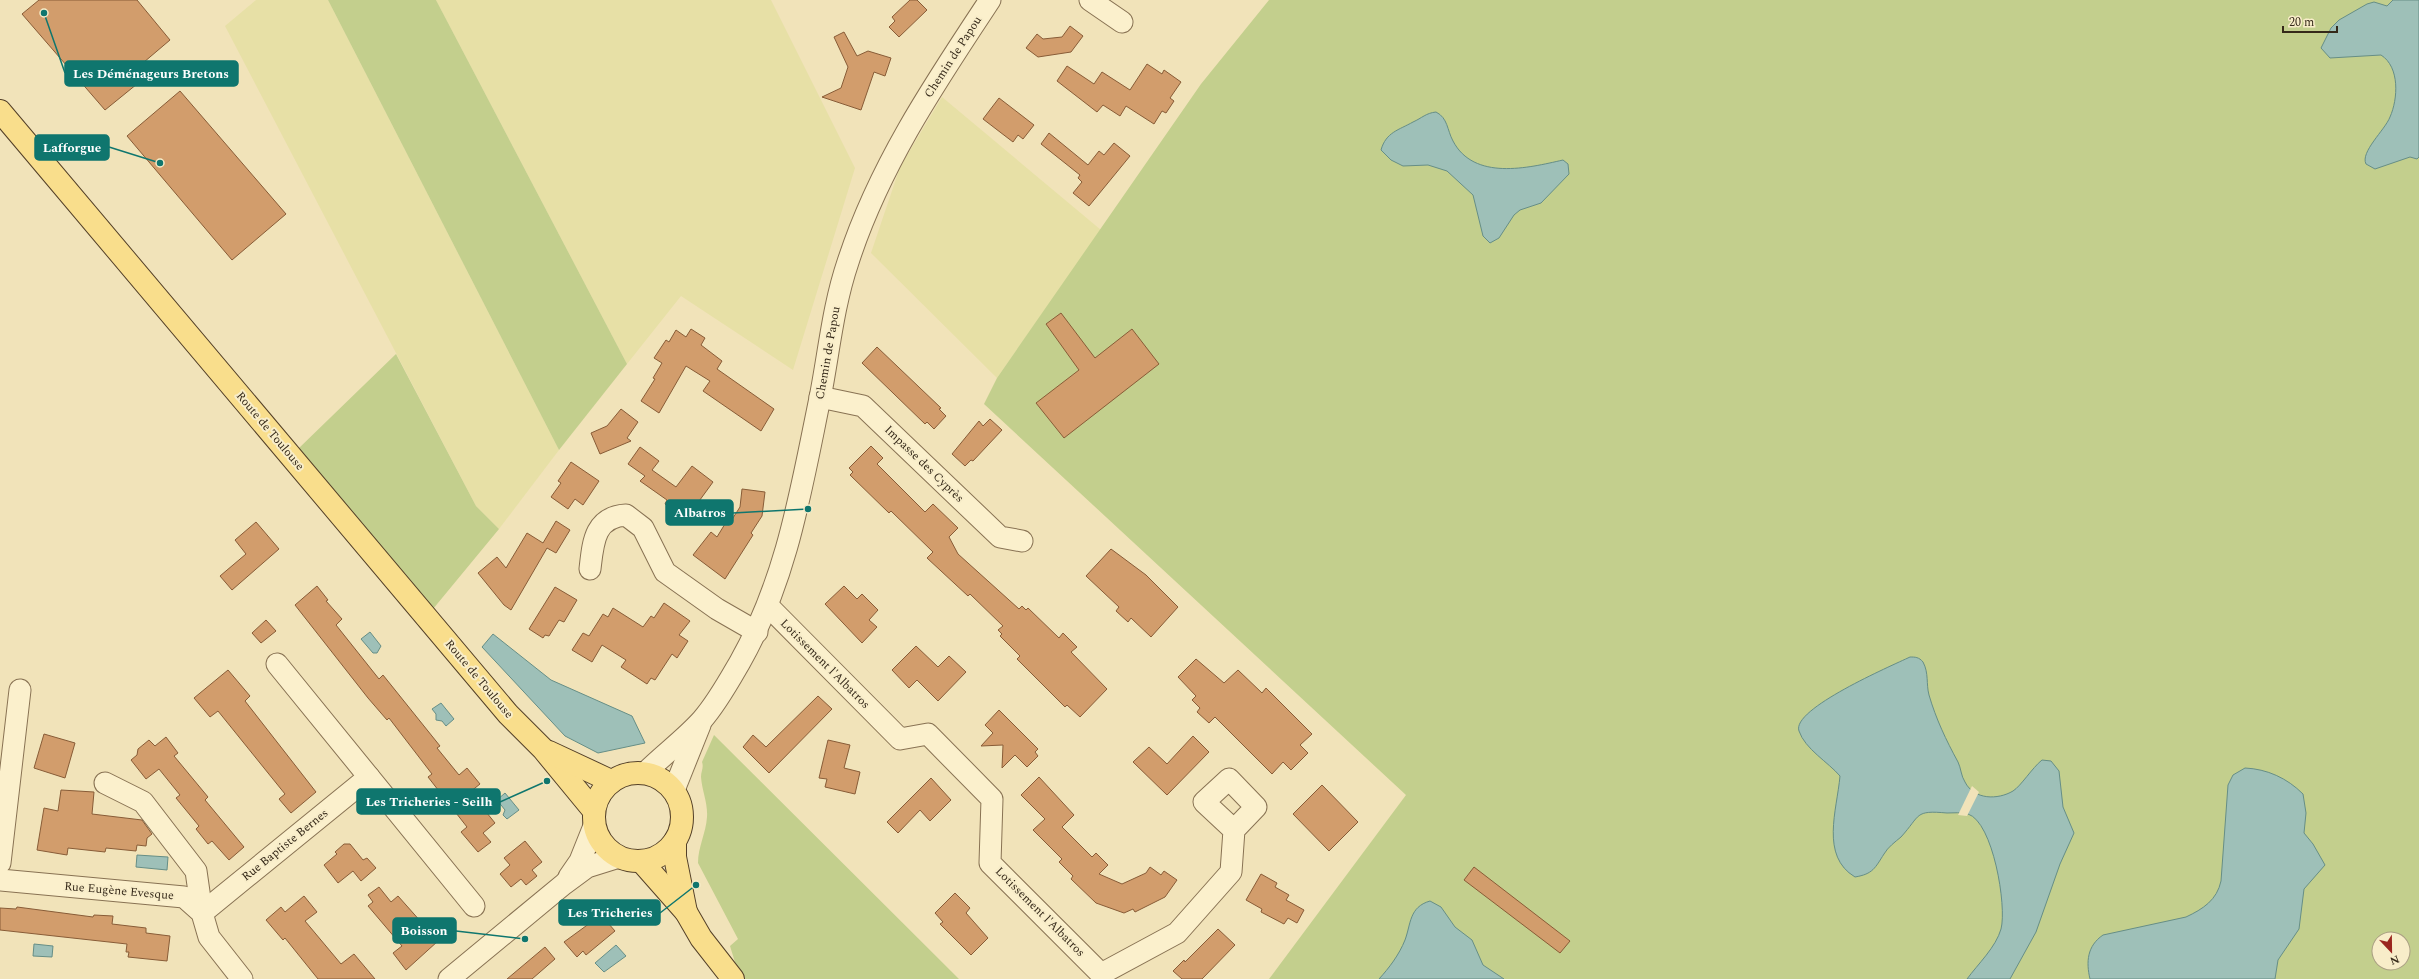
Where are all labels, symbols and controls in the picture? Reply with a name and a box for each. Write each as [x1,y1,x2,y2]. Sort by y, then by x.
scale bar [2283,8,2337,34]
street label: Chemin de Papou [919,12,987,102]
text: 20 m [2289,13,2314,32]
callout: Les Déménageurs Bretons [65,61,238,86]
text: Les Déménageurs Bretons [73,64,229,84]
callout: Lafforgue [35,135,109,160]
text: Lafforgue [43,138,101,158]
street label: Chemin de Papou [810,305,846,401]
street label: Route de Toulouse [231,387,309,475]
street label: Impasse des Cyprès [880,421,968,507]
callout: Albatros [666,500,733,525]
text: Albatros [674,503,726,523]
street label: Lotissement l'Albatros [776,615,874,713]
street label: Route de Toulouse [440,635,518,723]
callout: Les Tricheries - Seilh [357,789,500,814]
text: Les Tricheries - Seilh [365,792,493,812]
street label: Rue Baptiste Bernes [238,804,332,886]
street label: Lotissement l'Albatros [991,863,1089,961]
street label: Rue Eugène Evesque [63,877,175,905]
callout: Les Tricheries [559,900,660,925]
text: Les Tricheries [567,903,653,923]
callout: Boisson [393,918,456,943]
text: Boisson [400,921,448,941]
north arrow [2371,931,2411,971]
text: N [2387,950,2402,969]

